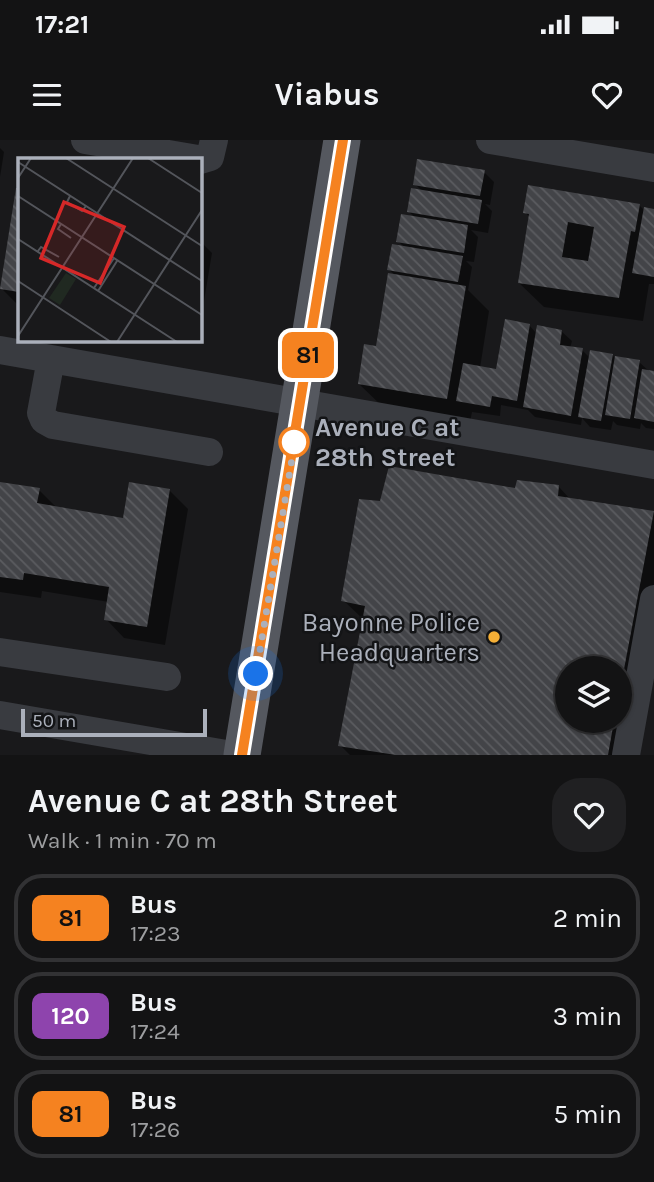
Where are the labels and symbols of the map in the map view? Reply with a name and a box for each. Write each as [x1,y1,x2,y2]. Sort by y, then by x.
inset map [18,158,201,341]
line badge: 81 [276,332,340,378]
place label: Avenue C at 28th Street [315,412,459,473]
marker: Avenue C at 28th Street [279,427,309,457]
place label: Bayonne Police Headquarters [302,607,480,668]
marker: Bayonne Police Headquarters [486,629,502,645]
your location [238,656,273,691]
scale bar [21,706,206,738]

